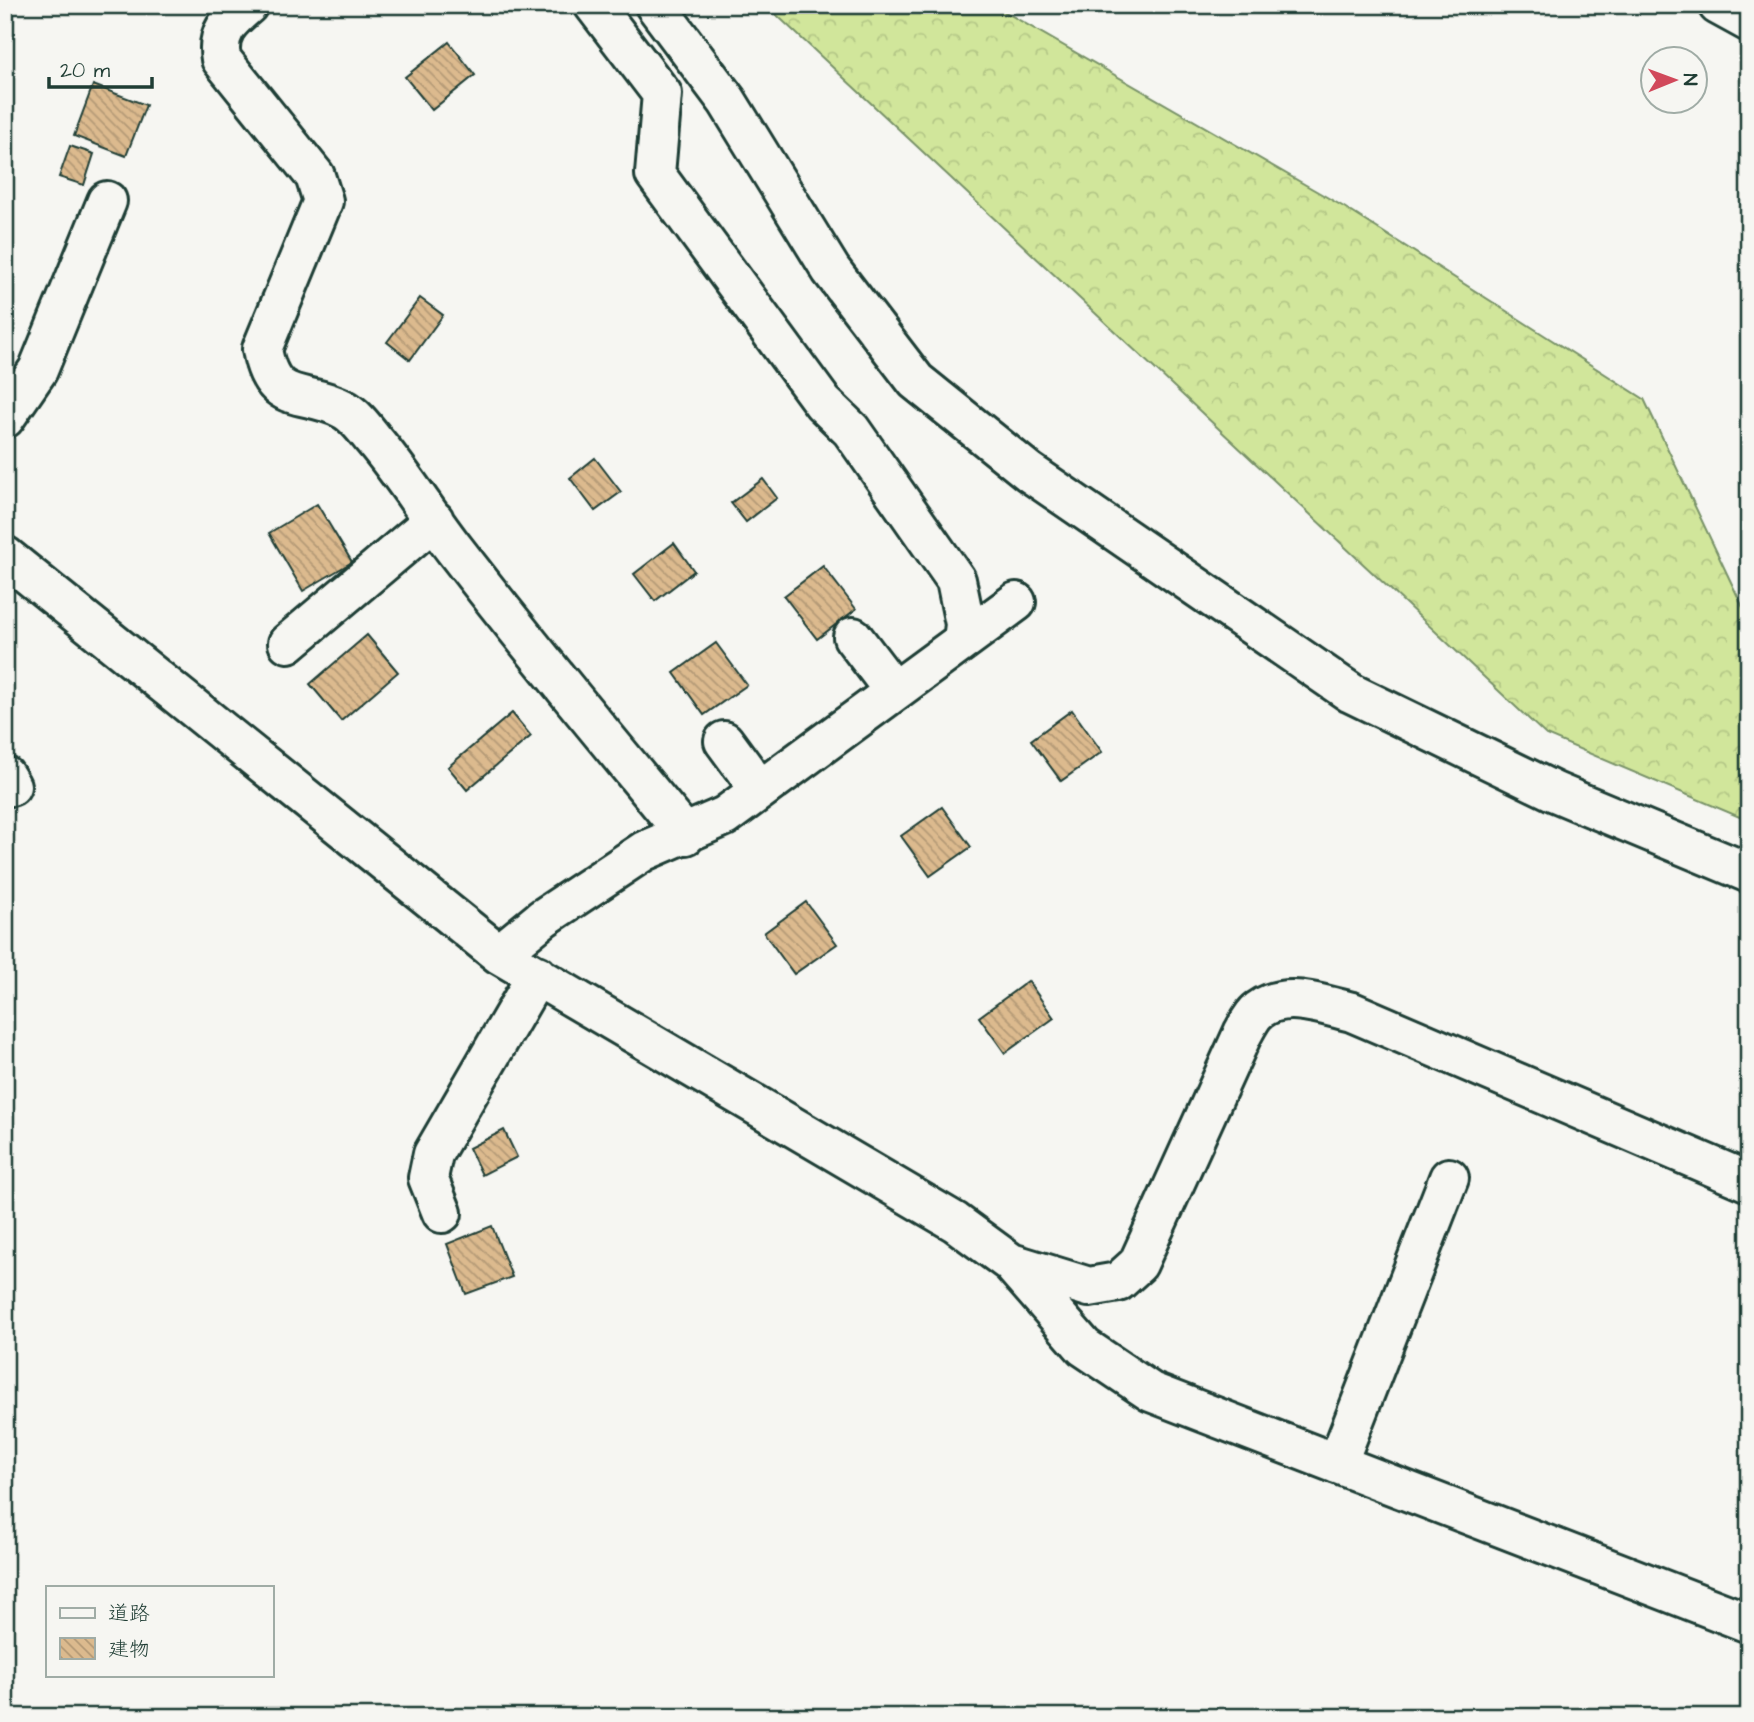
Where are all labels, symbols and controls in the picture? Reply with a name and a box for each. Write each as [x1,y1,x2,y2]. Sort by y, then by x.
scale bar [49,46,152,90]
north arrow [1638,46,1708,116]
text: 20 m [60,56,111,85]
text: N [1676,74,1703,86]
legend [46,1586,273,1676]
text: 道路 [108,1599,150,1628]
text: 建物 [108,1635,150,1664]

